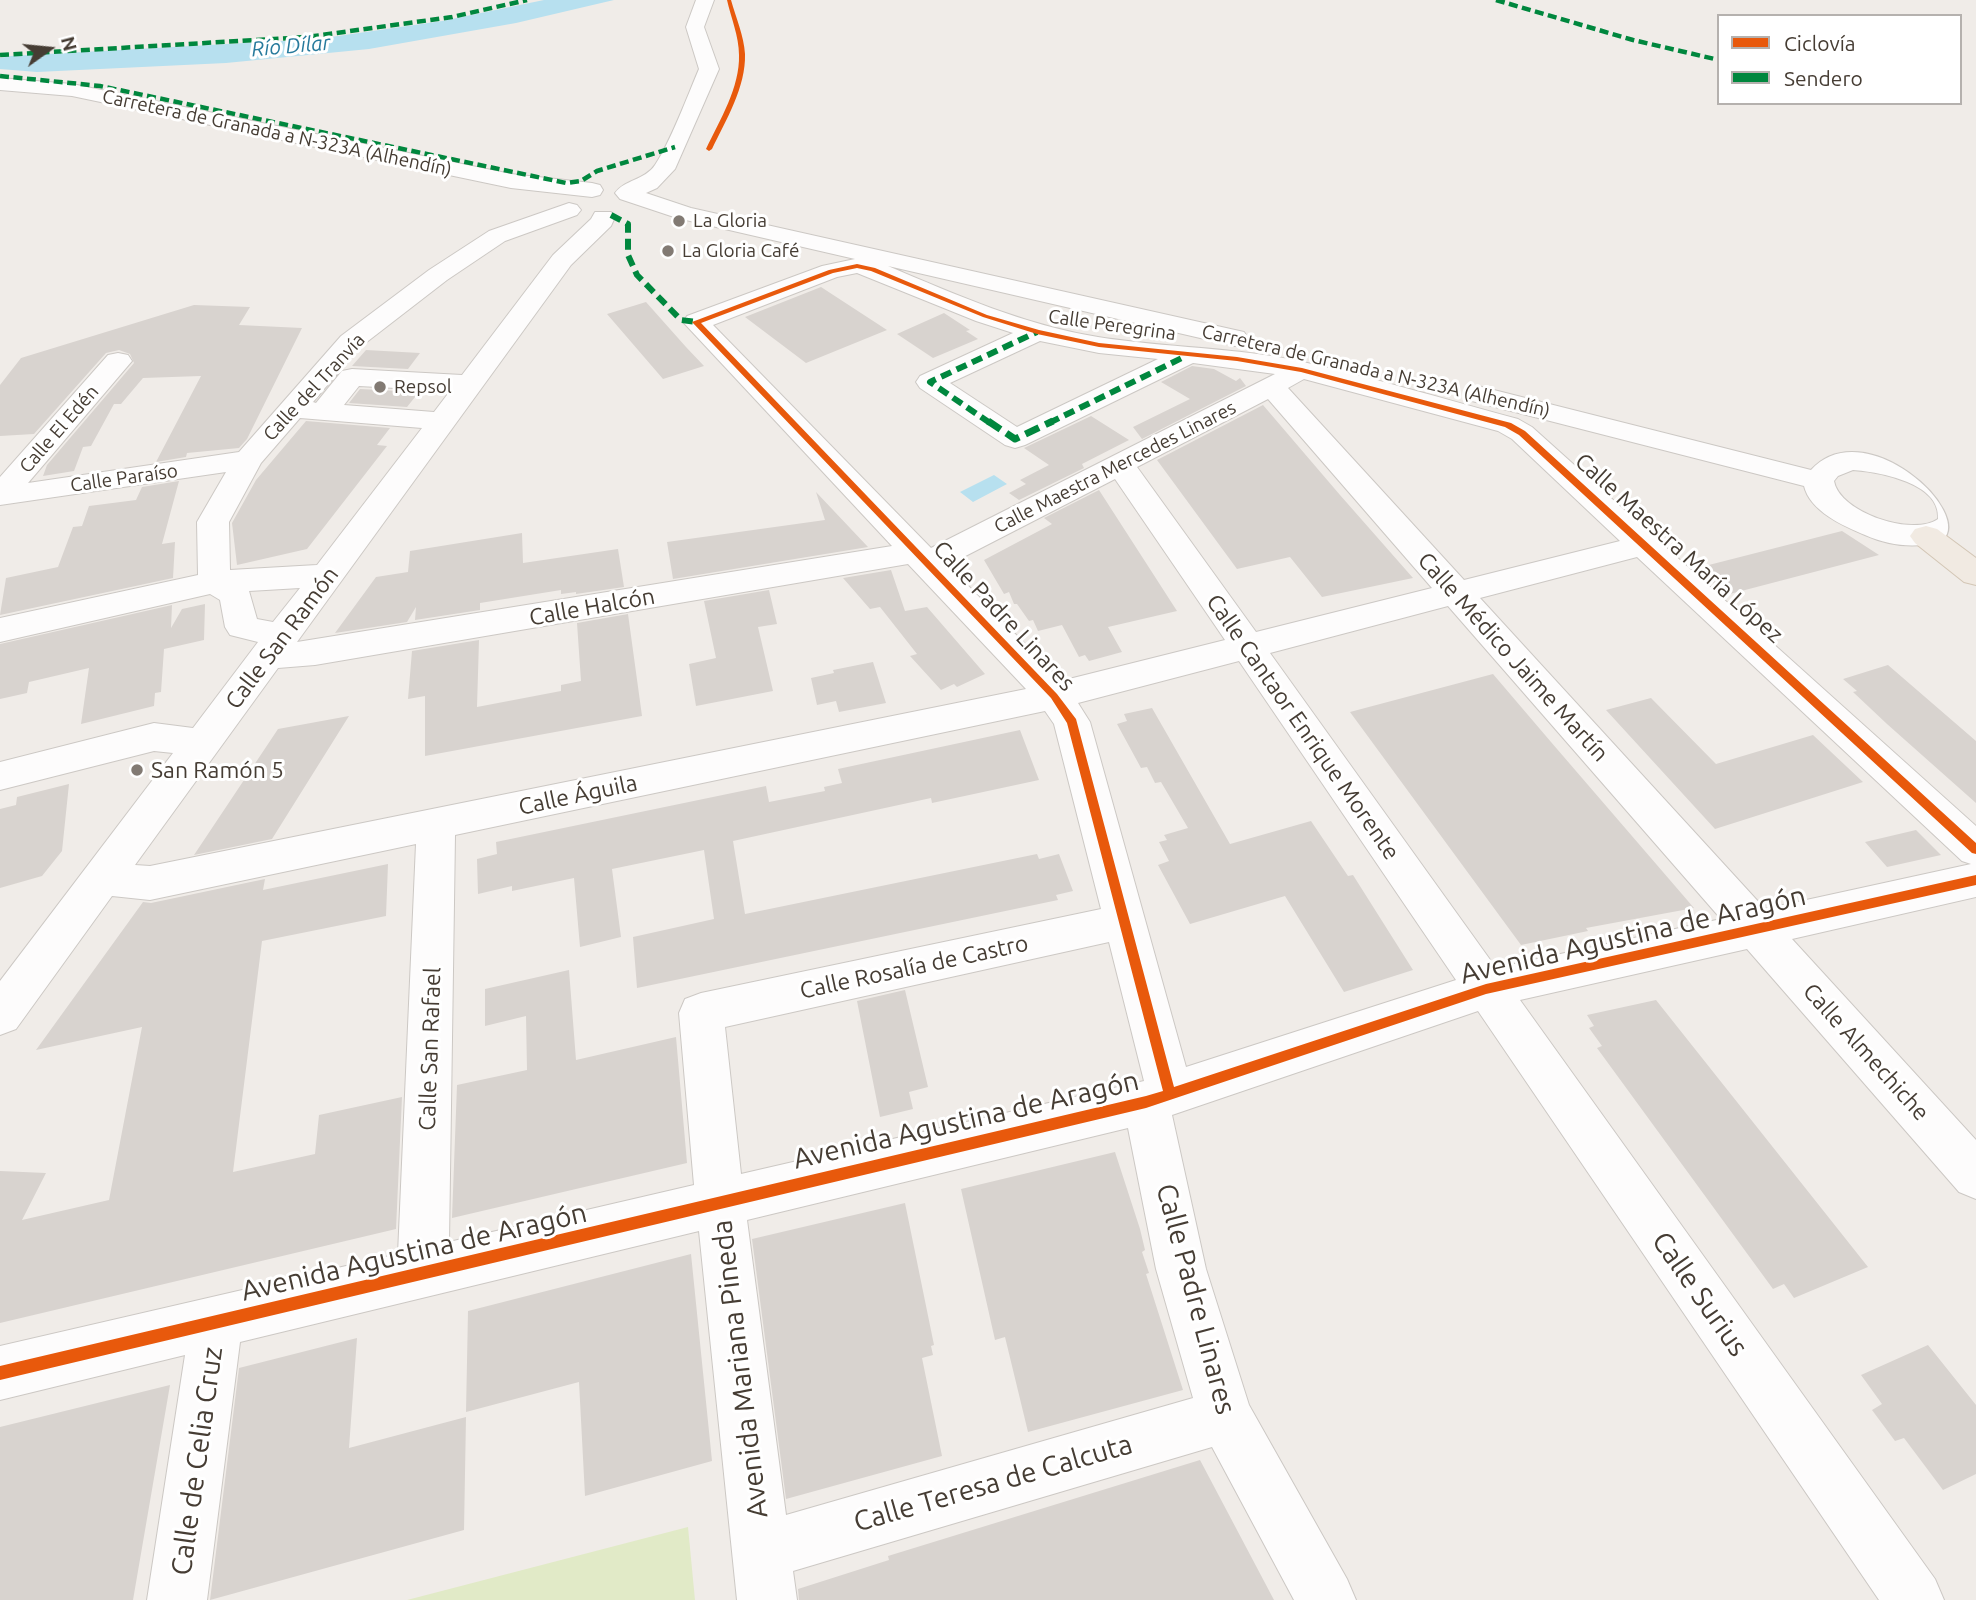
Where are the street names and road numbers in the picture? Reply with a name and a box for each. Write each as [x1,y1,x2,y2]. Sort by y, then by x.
street label: Carretera de Granada a N-323A (Alhendín) [100,85,454,181]
street label: Calle Peregrina [1047,305,1177,345]
street label: Carretera de Granada a N-323A (Alhendín) [1200,320,1552,422]
street label: Calle del Tranvía [258,329,370,445]
street label: Calle El Edén [15,380,103,478]
street label: Calle Maestra Mercedes Linares [990,396,1240,538]
street label: Calle Maestra María López [1569,447,1789,649]
street label: Calle Paraíso [69,459,179,497]
street label: Calle Padre Linares [927,535,1081,697]
street label: Calle Médico Jaime Martín [1412,547,1614,767]
street label: Calle San Ramón [220,561,344,715]
street label: Calle Halcón [527,582,657,632]
street label: Calle Cantaor Enrique Morente [1201,589,1405,865]
street label: Calle Águila [516,769,640,821]
street label: Avenida Agustina de Aragón [1457,879,1809,991]
street label: Calle Rosalía de Castro [797,929,1031,1005]
street label: Calle San Rafael [413,967,447,1131]
street label: Calle Almechiche [1797,978,1935,1126]
street label: Avenida Agustina de Aragón [790,1064,1142,1176]
street label: Calle Padre Linares [1149,1180,1243,1418]
street label: Avenida Agustina de Aragón [238,1196,590,1308]
street label: Avenida Mariana Pineda [705,1218,775,1520]
street label: Calle Surius [1645,1225,1755,1363]
street label: Calle de Celia Cruz [164,1345,230,1577]
street label: Calle Teresa de Calcuta [850,1427,1136,1539]

